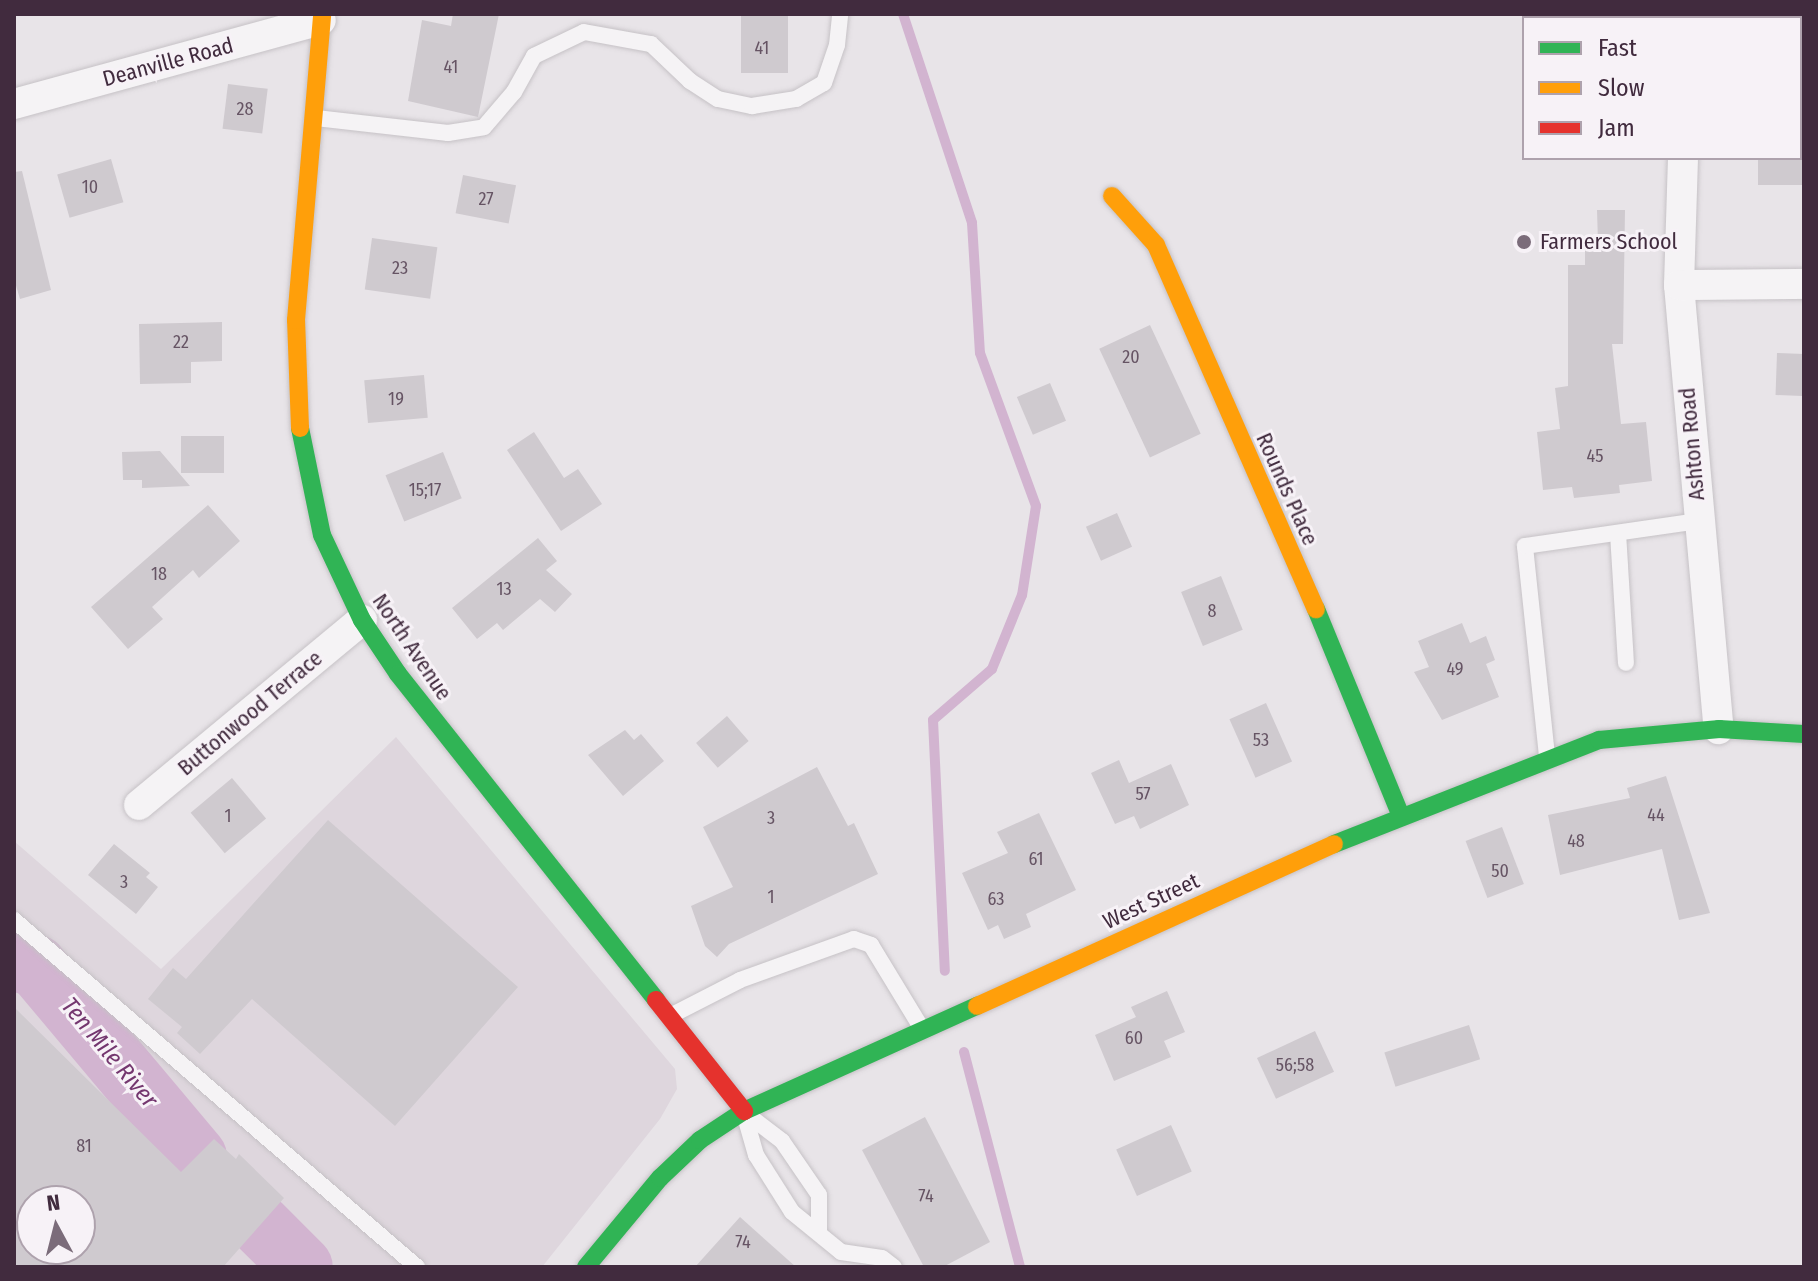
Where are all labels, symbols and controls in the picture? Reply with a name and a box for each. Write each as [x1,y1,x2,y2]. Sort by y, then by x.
legend [1522,16,1802,160]
street label: Deanville Road [100,32,236,92]
text: Fast [1598,34,1637,62]
house number: 41 [755,37,769,59]
house number: 41 [444,56,458,78]
text: Slow [1598,74,1644,102]
house number: 28 [237,98,253,120]
text: Jam [1598,114,1635,142]
house number: 10 [82,176,98,198]
house number: 27 [478,188,494,210]
place label: Farmers School [1540,229,1677,255]
marker: Farmers School [1515,233,1533,251]
house number: 23 [392,257,408,279]
house number: 22 [173,331,189,353]
house number: 20 [1122,346,1140,368]
street label: Ashton Road [1674,386,1710,502]
house number: 19 [388,388,404,410]
street label: Rounds Place [1250,429,1324,549]
house number: 45 [1587,445,1603,467]
house number: 15;17 [409,479,441,501]
house number: 18 [151,563,167,585]
house number: 13 [496,578,512,600]
street label: North Avenue [367,589,457,705]
house number: 8 [1208,600,1216,622]
street label: Buttonwood Terrace [172,645,328,781]
house number: 49 [1446,658,1464,680]
house number: 53 [1253,729,1269,751]
house number: 57 [1135,783,1151,805]
house number: 44 [1647,804,1665,826]
house number: 1 [224,805,232,827]
house number: 3 [767,807,775,829]
house number: 48 [1567,830,1585,852]
house number: 61 [1028,848,1044,870]
house number: 50 [1491,860,1509,882]
street label: West Street [1099,867,1203,935]
house number: 3 [120,871,128,893]
house number: 1 [767,886,775,908]
house number: 63 [988,888,1004,910]
water label: Ten Mile River [55,992,163,1114]
house number: 60 [1125,1027,1143,1049]
house number: 56;58 [1276,1054,1314,1076]
house number: 81 [76,1135,92,1157]
north arrow [16,1185,96,1265]
house number: 74 [918,1185,934,1207]
text: N [45,1188,61,1217]
house number: 74 [735,1231,751,1253]

